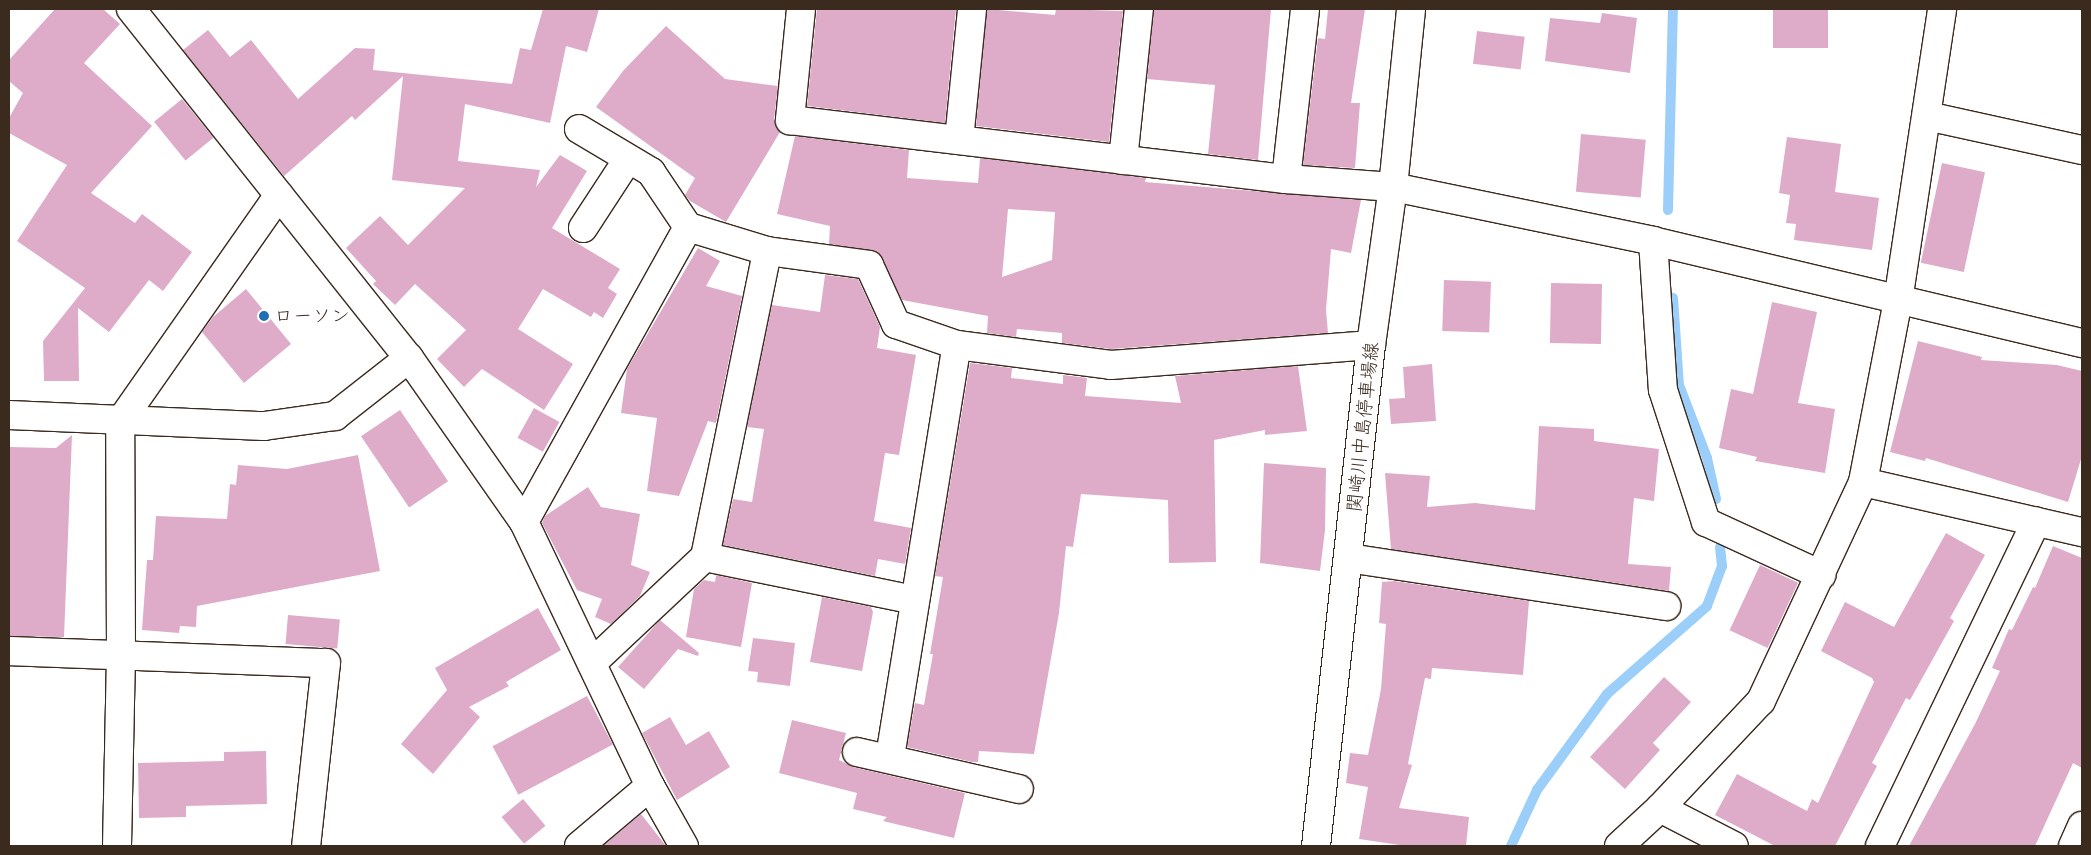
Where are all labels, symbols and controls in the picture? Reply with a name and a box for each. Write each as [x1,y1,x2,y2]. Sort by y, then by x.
place label: ローソン [274,305,350,327]
marker: ローソン [258,310,270,322]
street label: 関崎川中島停車場線 [1343,341,1383,513]

